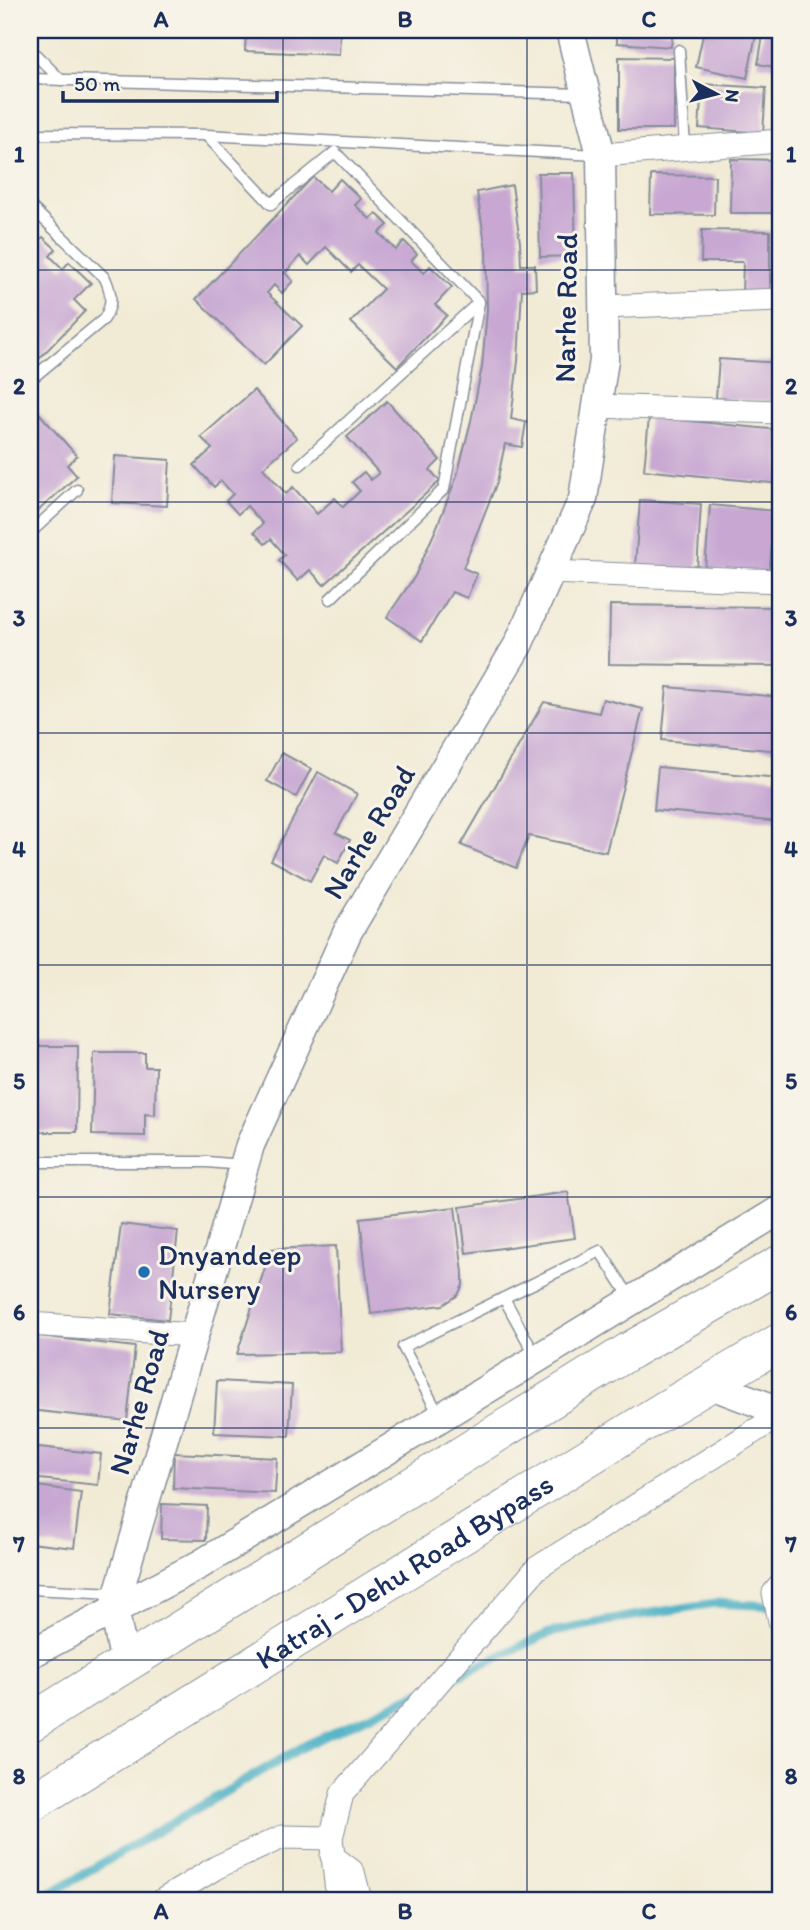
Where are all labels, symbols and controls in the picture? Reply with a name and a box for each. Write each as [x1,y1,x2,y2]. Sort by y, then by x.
text: A [153,5,169,33]
text: B [398,5,413,33]
text: C [642,5,657,33]
scale bar [63,60,276,104]
north arrow [680,60,750,130]
text: 50 m [74,71,121,96]
text: N [720,88,745,104]
text: 1 [14,140,25,168]
text: 1 [786,140,797,168]
street label: Narhe Road [546,233,585,383]
text: 2 [13,372,26,400]
text: 2 [785,372,798,400]
text: 3 [13,604,26,632]
text: 3 [785,604,798,632]
street label: Narhe Road [314,758,423,906]
text: 4 [12,835,26,863]
text: 4 [784,835,798,863]
text: 5 [13,1067,25,1095]
text: 5 [785,1067,797,1095]
place label: Dnyandeep Nursery [158,1236,302,1307]
marker: Dnyandeep Nursery [136,1264,152,1280]
text: 6 [13,1298,25,1326]
text: 6 [785,1298,797,1326]
street label: Narhe Road [100,1325,177,1479]
street label: Katraj - Dehu Road Bypass [249,1465,560,1677]
text: 7 [12,1530,25,1558]
text: 7 [784,1530,797,1558]
text: 8 [13,1762,26,1790]
text: 8 [785,1762,798,1790]
text: A [153,1897,169,1925]
text: B [398,1897,413,1925]
text: C [642,1897,657,1925]

